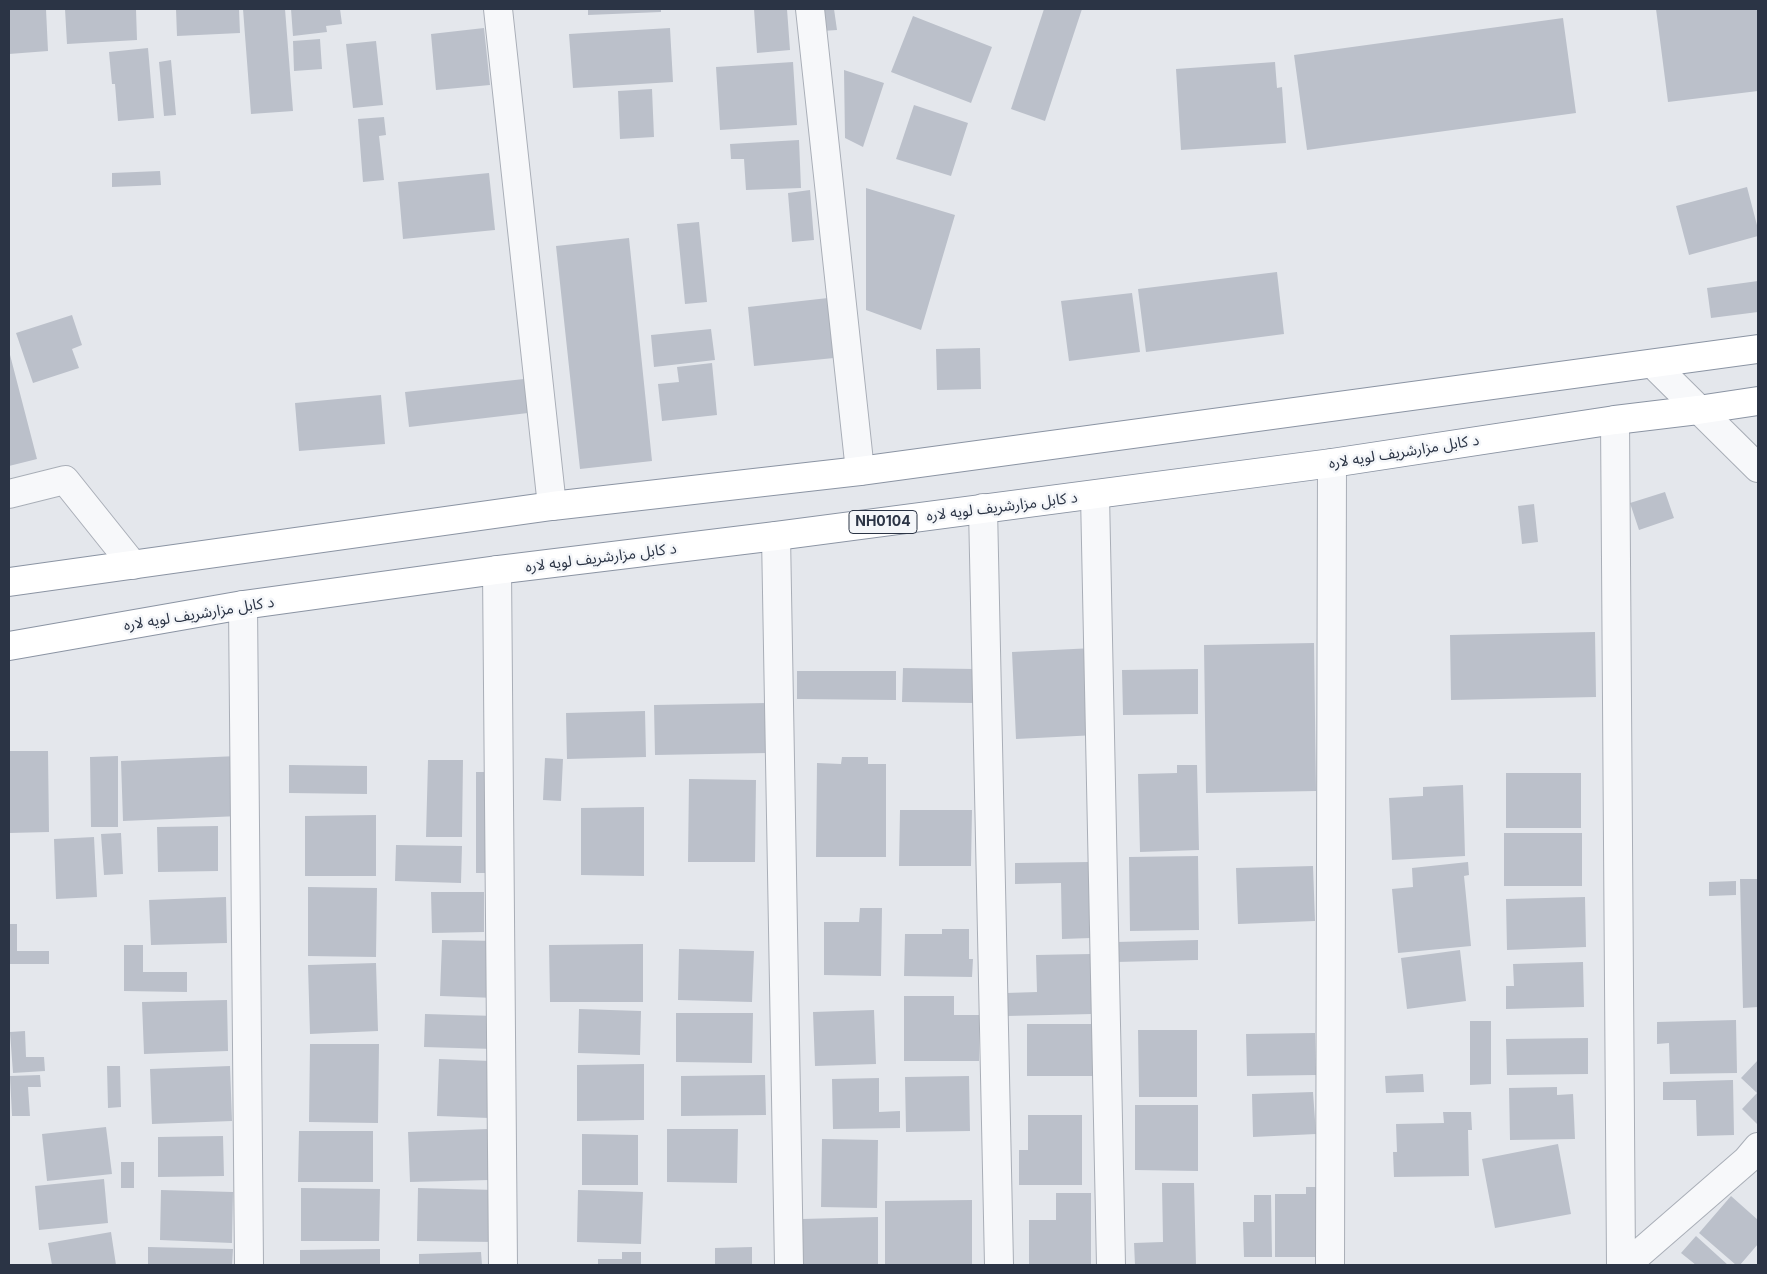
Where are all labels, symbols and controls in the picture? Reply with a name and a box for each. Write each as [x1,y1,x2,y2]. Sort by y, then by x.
street label: د کابل مزارشریف لویه لاره [1327,431,1481,473]
street label: د کابل مزارشریف لویه لاره [925,489,1079,525]
road number: NH0104 [849,511,917,534]
street label: د کابل مزارشریف لویه لاره [524,540,678,576]
street label: د کابل مزارشریف لویه لاره [122,593,276,635]

